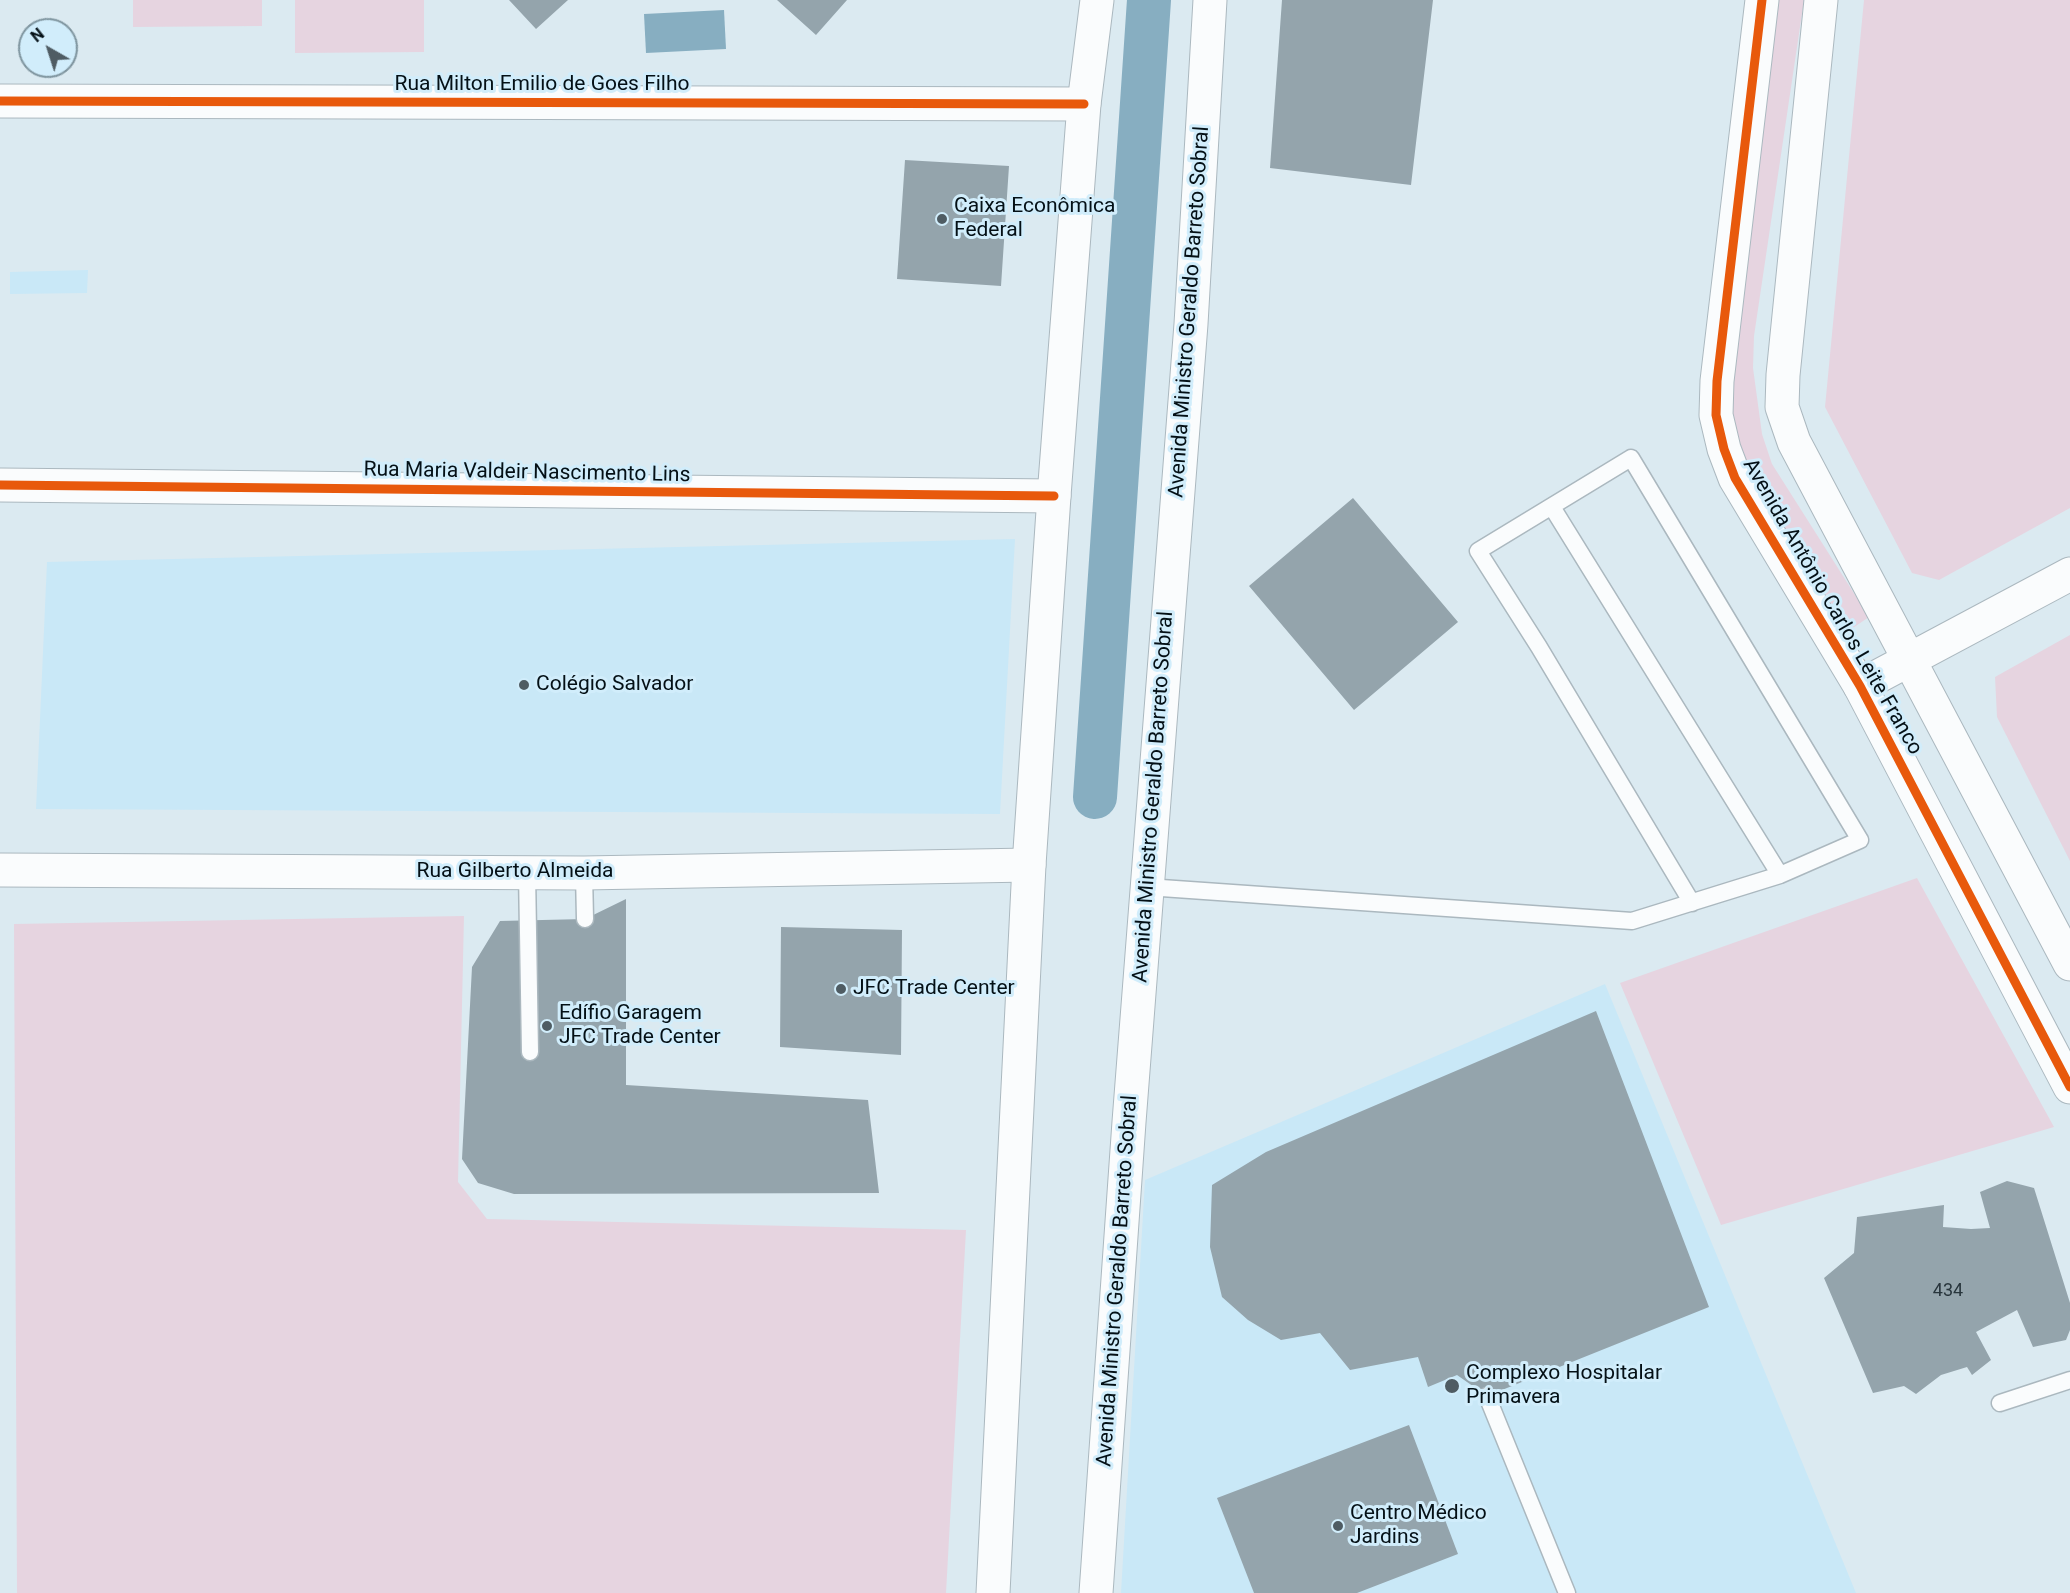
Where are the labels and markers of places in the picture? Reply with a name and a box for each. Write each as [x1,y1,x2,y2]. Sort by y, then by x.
place label: Caixa Econômica Federal [954,194,1115,244]
marker: Caixa Econômica Federal [935,212,949,226]
place label: Colégio Salvador [536,672,693,698]
marker: Colégio Salvador [517,678,531,692]
place label: JFC Trade Center [853,976,1015,1002]
marker: JFC Trade Center [834,982,848,996]
place label: Edífio Garagem JFC Trade Center [559,1001,721,1051]
marker: Edífio Garagem JFC Trade Center [540,1019,554,1033]
place label: Complexo Hospitalar Primavera [1466,1361,1662,1411]
marker: Complexo Hospitalar Primavera [1443,1377,1461,1395]
place label: Centro Médico Jardins [1350,1501,1487,1551]
marker: Centro Médico Jardins [1331,1519,1345,1533]

